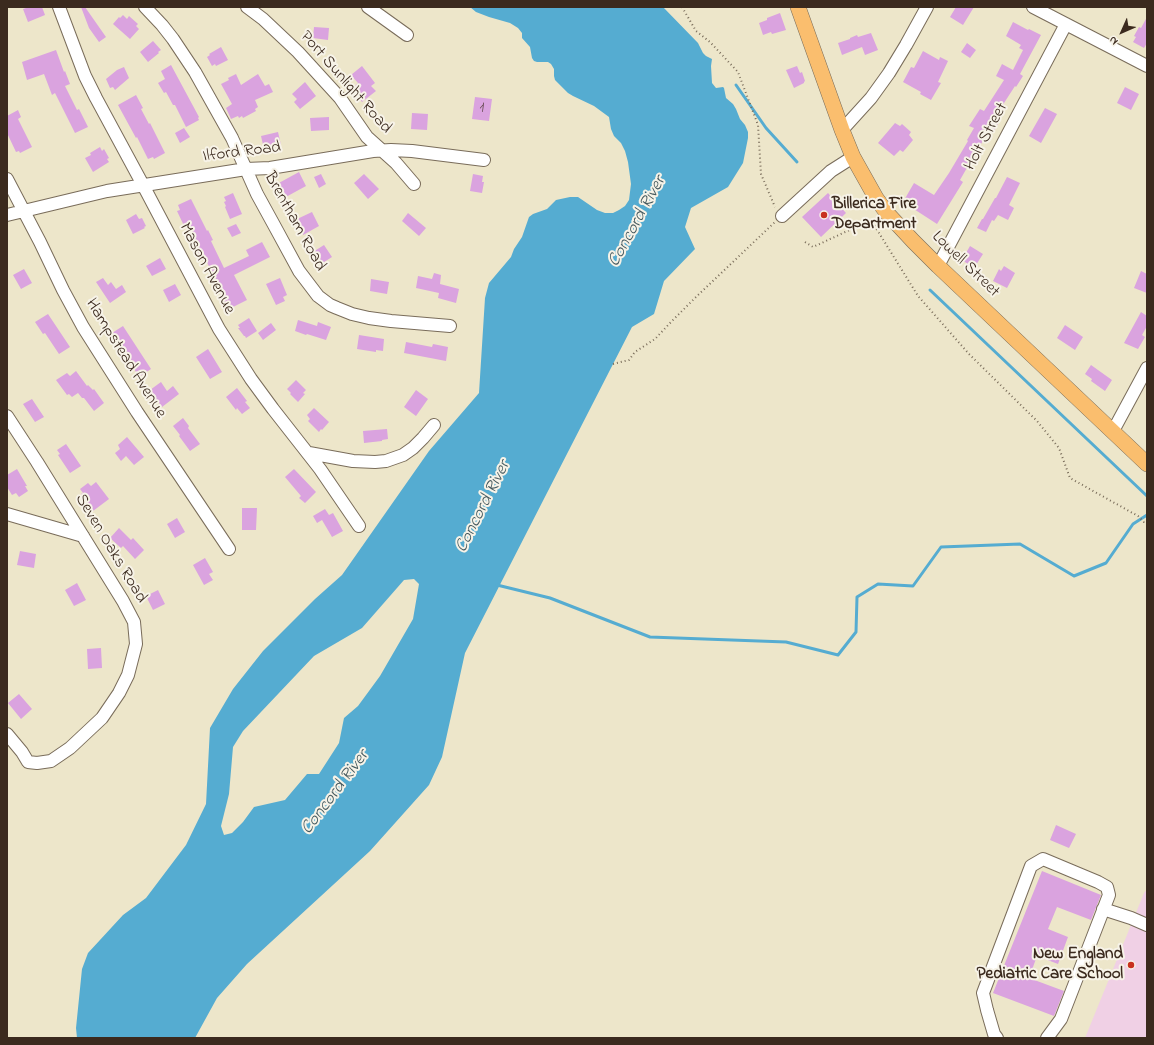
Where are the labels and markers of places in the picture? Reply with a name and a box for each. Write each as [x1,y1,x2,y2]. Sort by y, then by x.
place label: Billerica Fire Department [832,195,916,235]
marker: Billerica Fire Department [819,210,829,220]
place label: New England Pediatric Care School [977,945,1123,985]
marker: New England Pediatric Care School [1126,960,1136,970]

